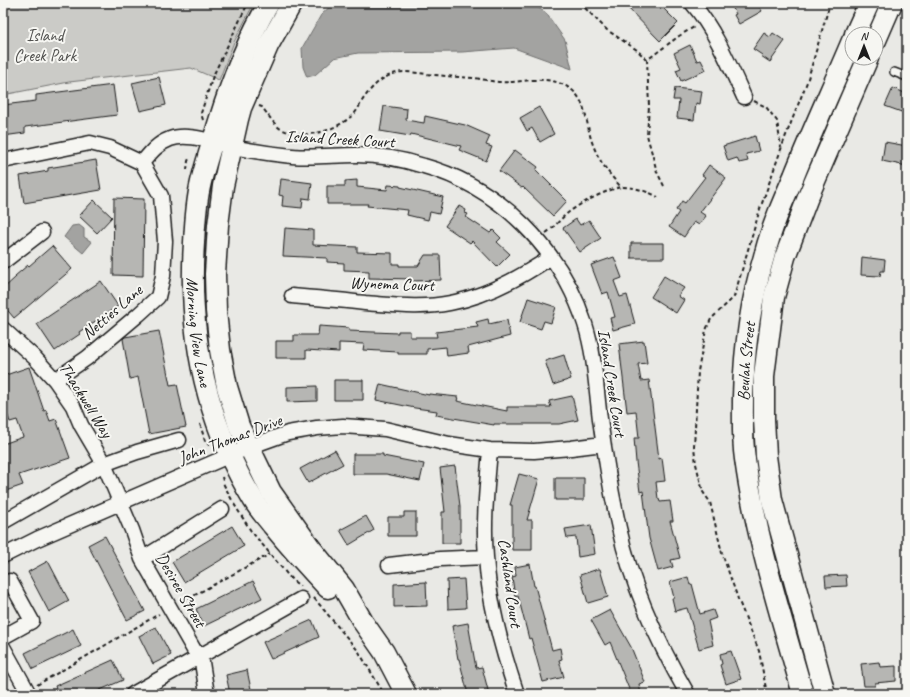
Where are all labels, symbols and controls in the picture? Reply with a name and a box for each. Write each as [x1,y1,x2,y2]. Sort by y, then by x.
park label: Island Creek Park [14,25,78,66]
north arrow [844,26,884,66]
text: N [861,29,870,43]
street label: Island Creek Court [285,126,397,152]
street label: Wynema Court [350,272,437,296]
street label: Morning View Lane [182,277,217,390]
street label: Netties Lane [77,279,148,344]
street label: Beulah Street [732,318,760,401]
street label: Island Creek Court [593,328,631,441]
street label: Thackwell Way [55,358,118,443]
street label: John Thomas Drive [174,409,286,469]
street label: Cashland Court [493,537,527,631]
street label: Desiree Street [151,549,212,633]

